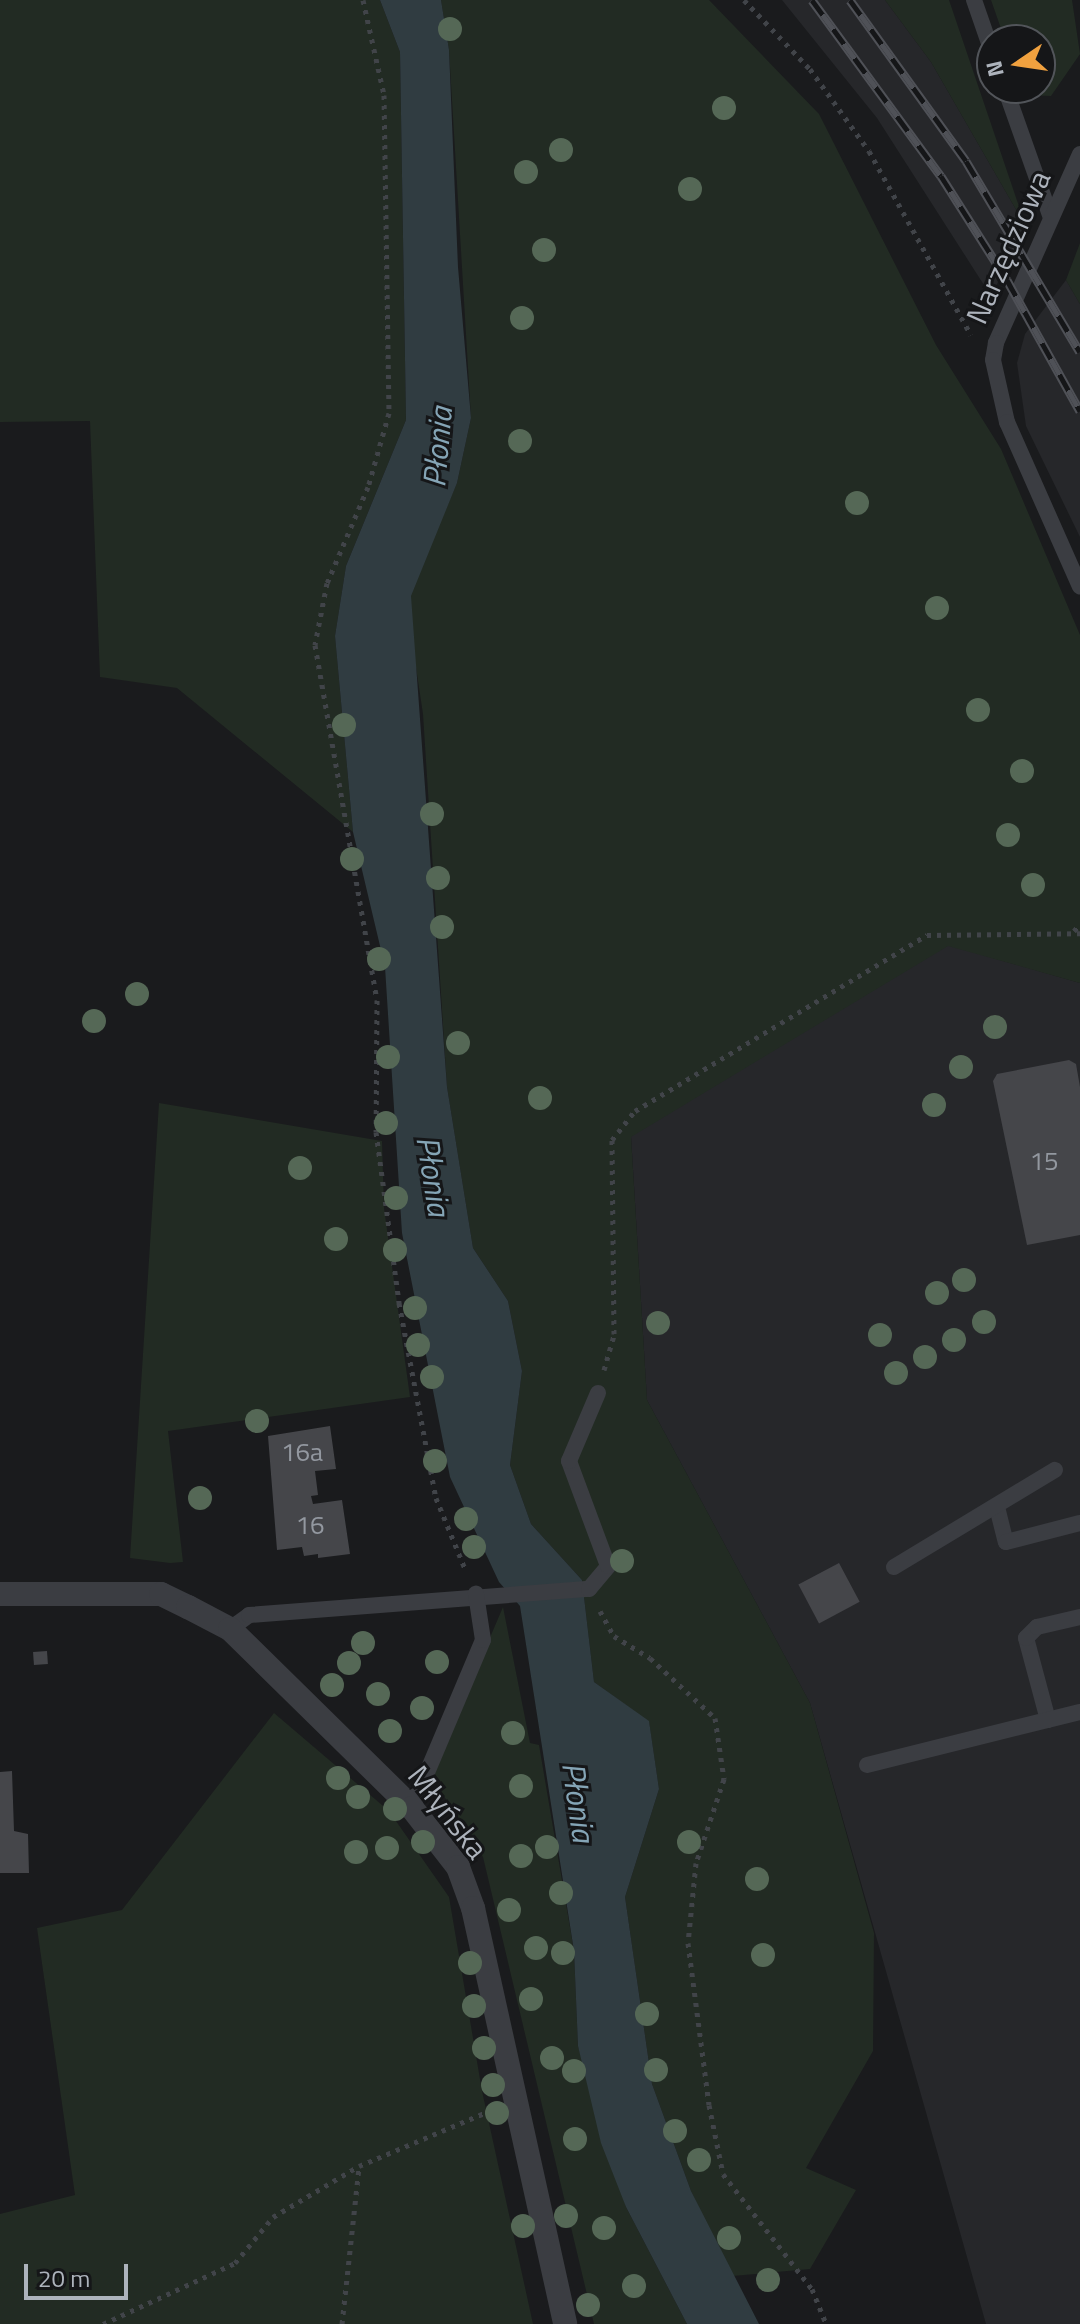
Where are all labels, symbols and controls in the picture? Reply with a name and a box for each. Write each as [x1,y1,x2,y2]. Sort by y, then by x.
north arrow [976,24,1056,104]
text: N [976,58,1013,80]
street label: Narzędziowa [958,165,1058,329]
water label: Płonia [414,405,460,489]
water label: Płonia [409,1133,459,1219]
house number: 15 [1029,1145,1059,1177]
house number: 16a [281,1436,323,1468]
house number: 16 [295,1509,325,1541]
street label: Młyńska [400,1758,496,1866]
water label: Płonia [554,1759,604,1845]
scale bar [28,2248,132,2298]
text: 20 m [38,2260,90,2296]

